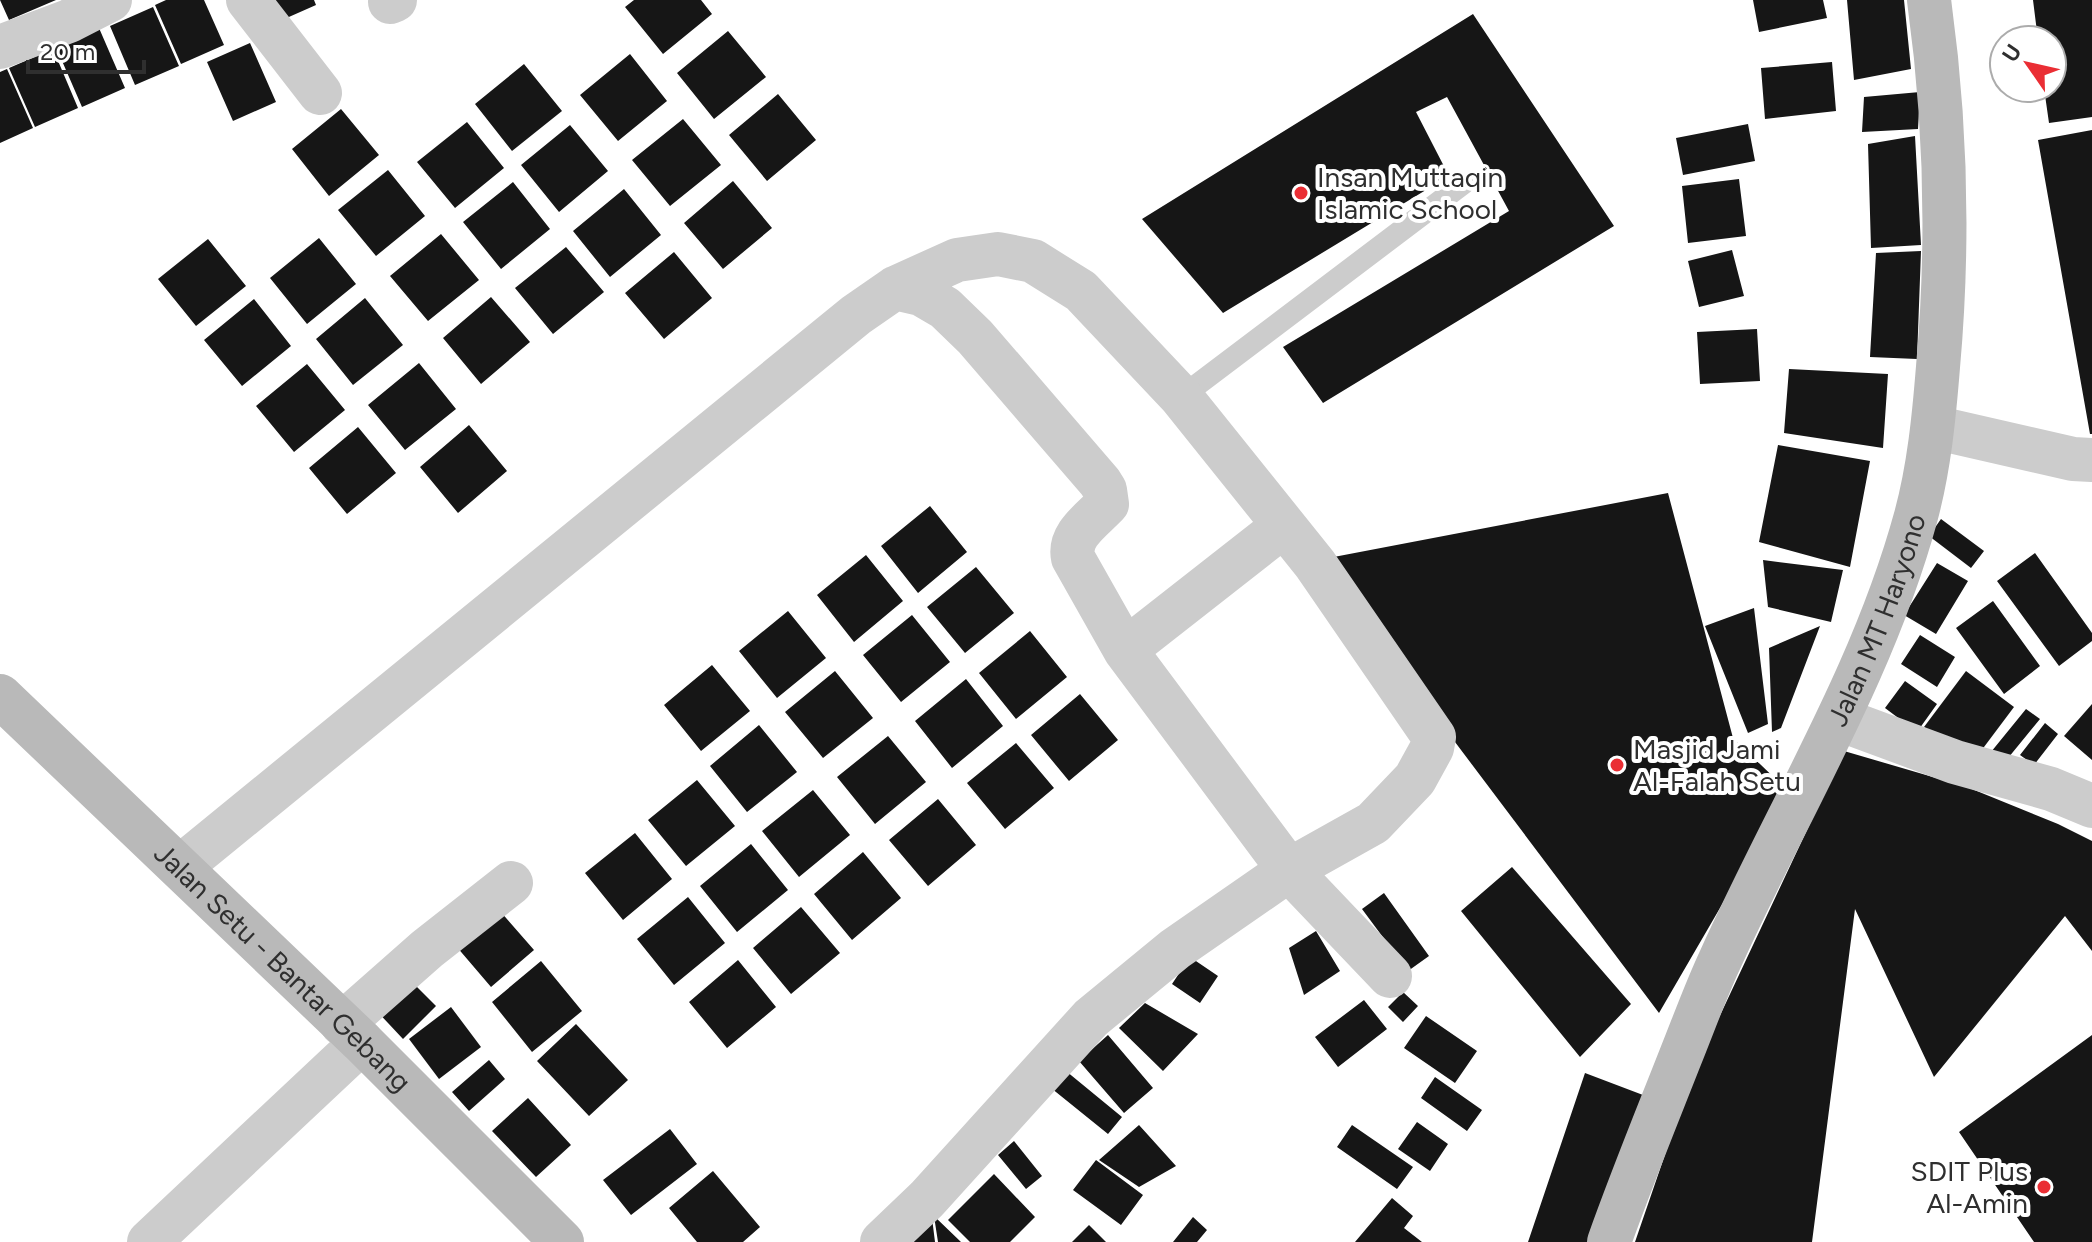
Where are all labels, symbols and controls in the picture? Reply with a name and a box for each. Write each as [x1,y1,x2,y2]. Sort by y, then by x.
scale bar [28,24,144,74]
north arrow [1988,24,2068,104]
text: 20 m [40,37,95,66]
text: U [1996,39,2027,67]
place label: Insan Muttaqin Islamic School [1317,160,1503,226]
marker: Insan Muttaqin Islamic School [1292,184,1310,202]
street label: Jalan MT Haryono [1820,510,1933,732]
place label: Masjid Jami Al-Falah Setu [1633,732,1801,798]
marker: Masjid Jami Al-Falah Setu [1608,756,1626,774]
street label: Jalan Setu - Bantar Gebang [147,836,419,1099]
place label: SDIT Plus Al-Amin [1911,1154,2028,1220]
marker: SDIT Plus Al-Amin [2035,1178,2053,1196]

